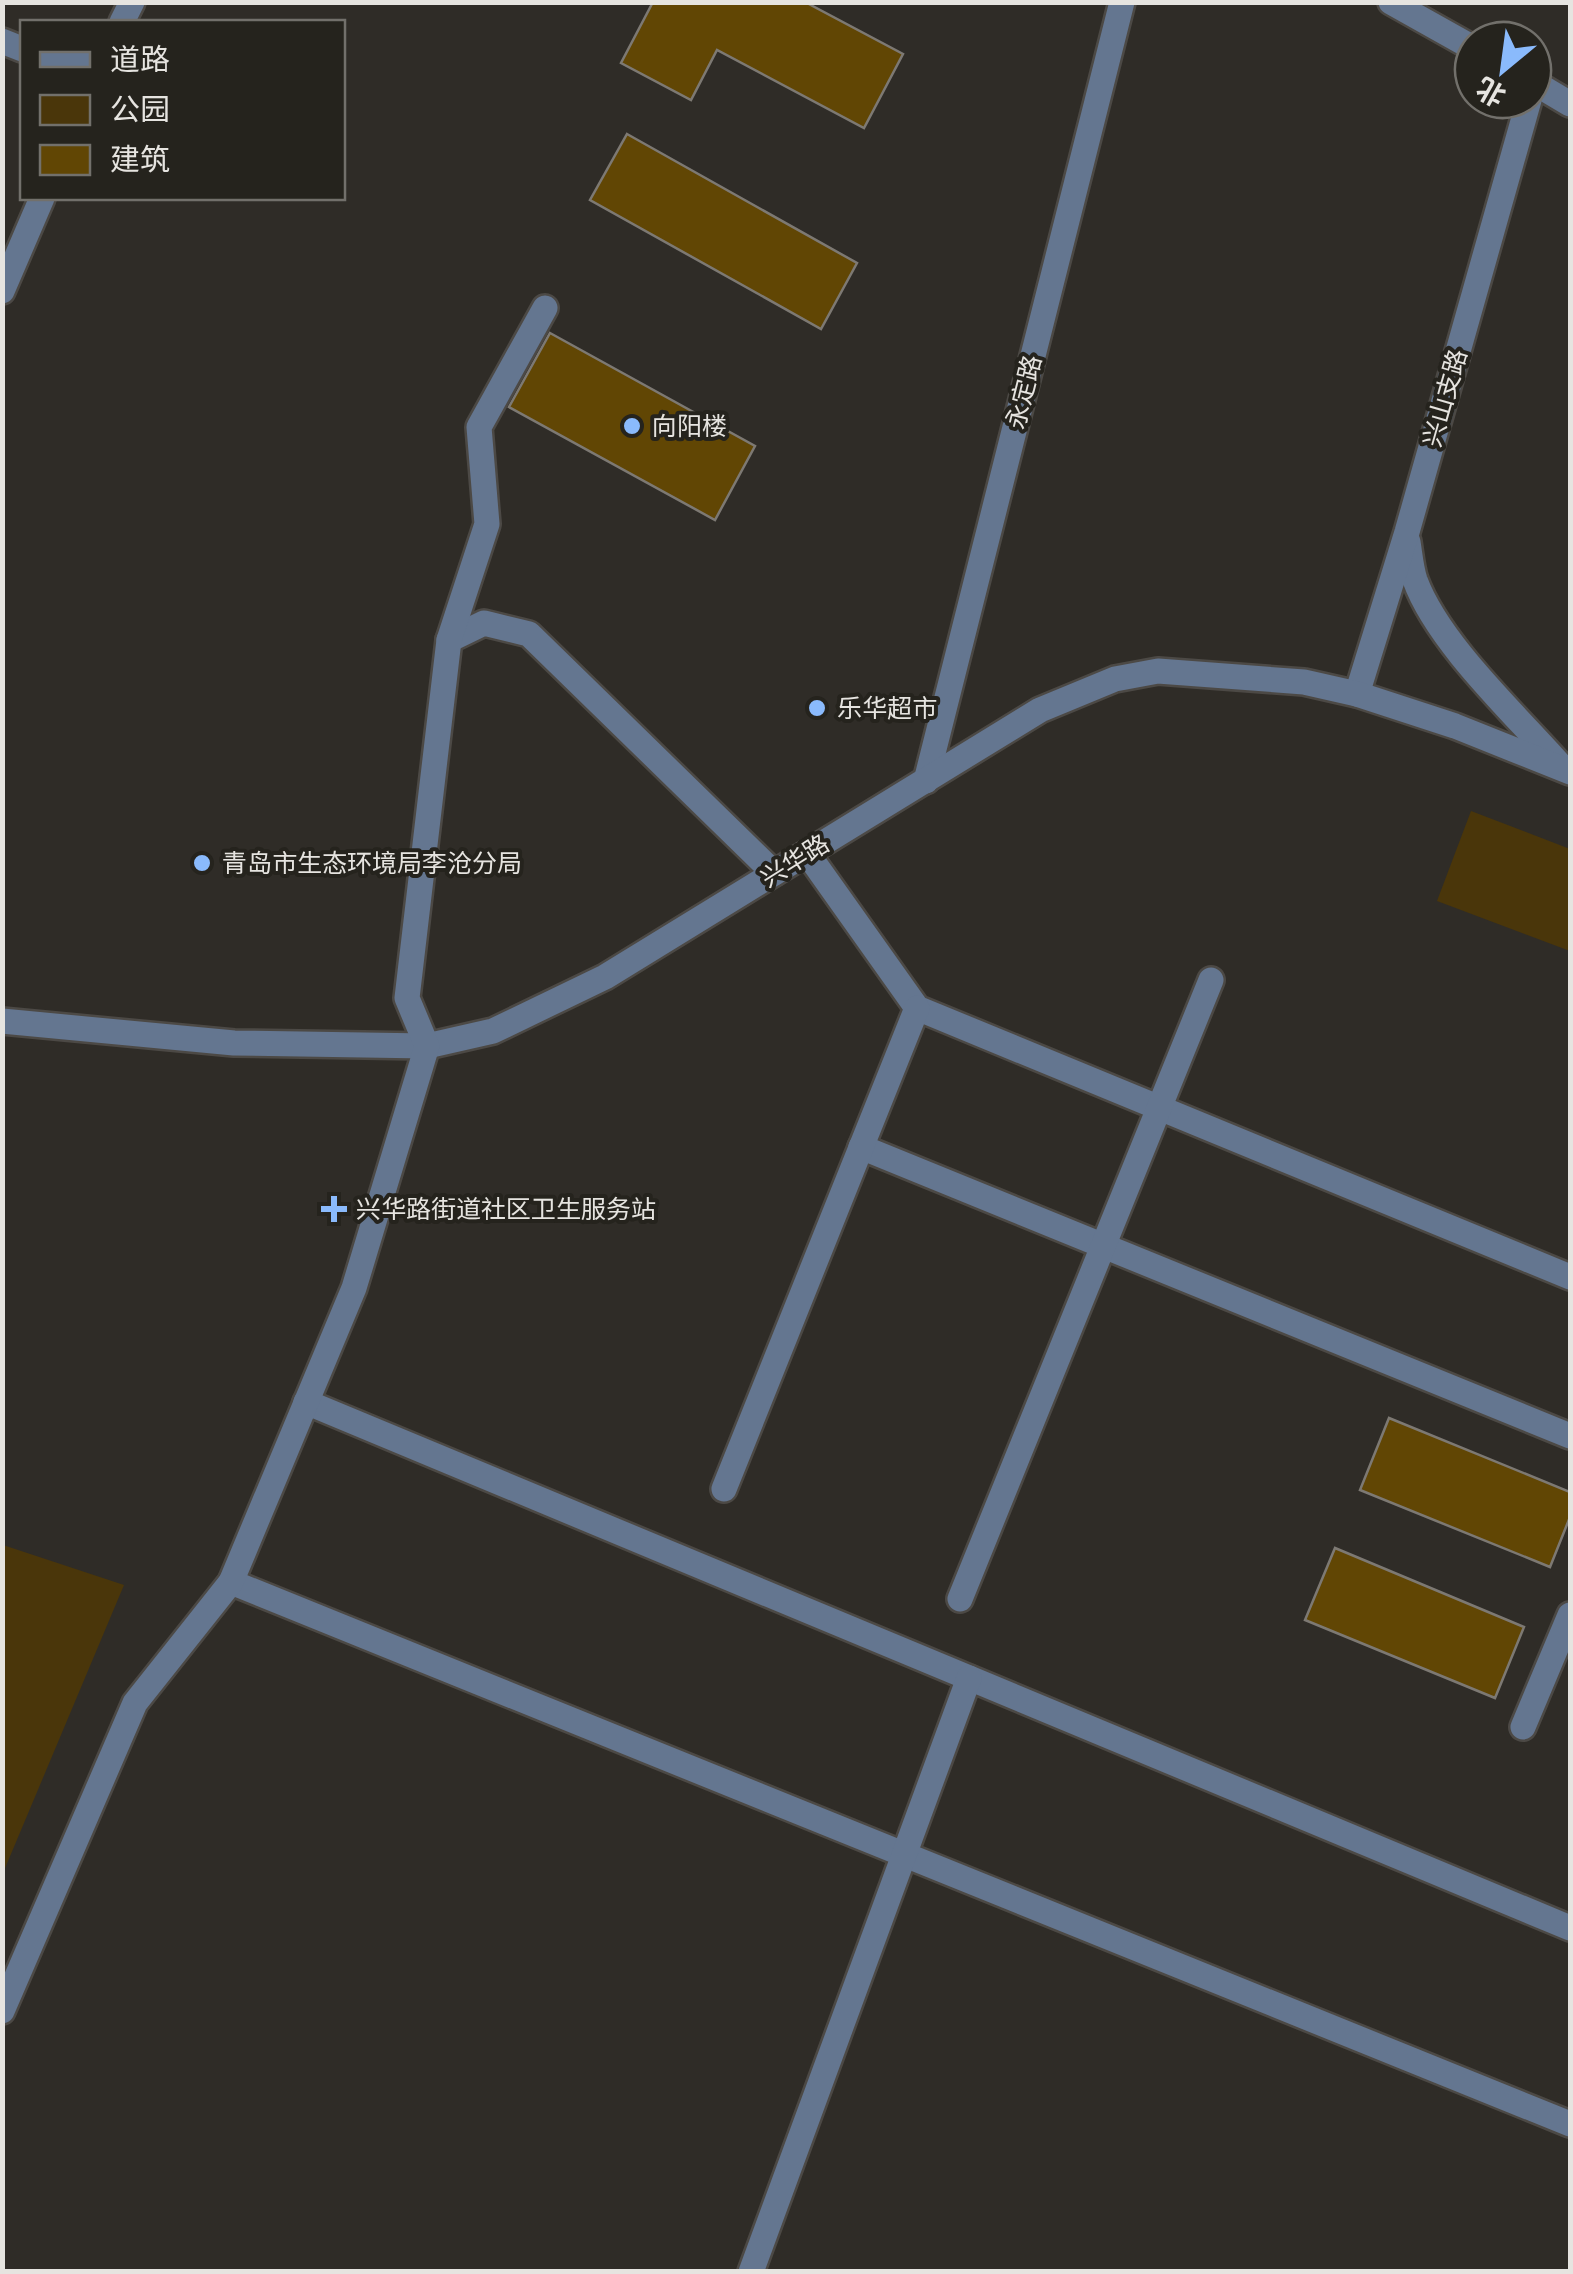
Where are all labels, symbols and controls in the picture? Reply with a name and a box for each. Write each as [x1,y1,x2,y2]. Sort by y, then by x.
legend [20,20,345,200]
north arrow [1453,20,1553,120]
text: 道路 [110,40,170,79]
text: 北 [1470,68,1512,114]
text: 公园 [110,90,170,129]
text: 建筑 [110,140,170,179]
street label: 兴山支路 [1415,345,1475,451]
street label: 永定路 [999,352,1049,432]
place label: 向阳楼 [652,410,727,443]
marker: 向阳楼 [621,415,643,437]
place label: 乐华超市 [837,692,937,725]
marker: 乐华超市 [806,697,828,719]
street label: 兴华路 [754,827,836,895]
place label: 青岛市生态环境局李沧分局 [222,847,522,880]
marker: 青岛市生态环境局李沧分局 [191,852,213,874]
place label: 兴华路街道社区卫生服务站 [356,1193,656,1226]
marker: 兴华路街道社区卫生服务站 [321,1196,347,1222]

